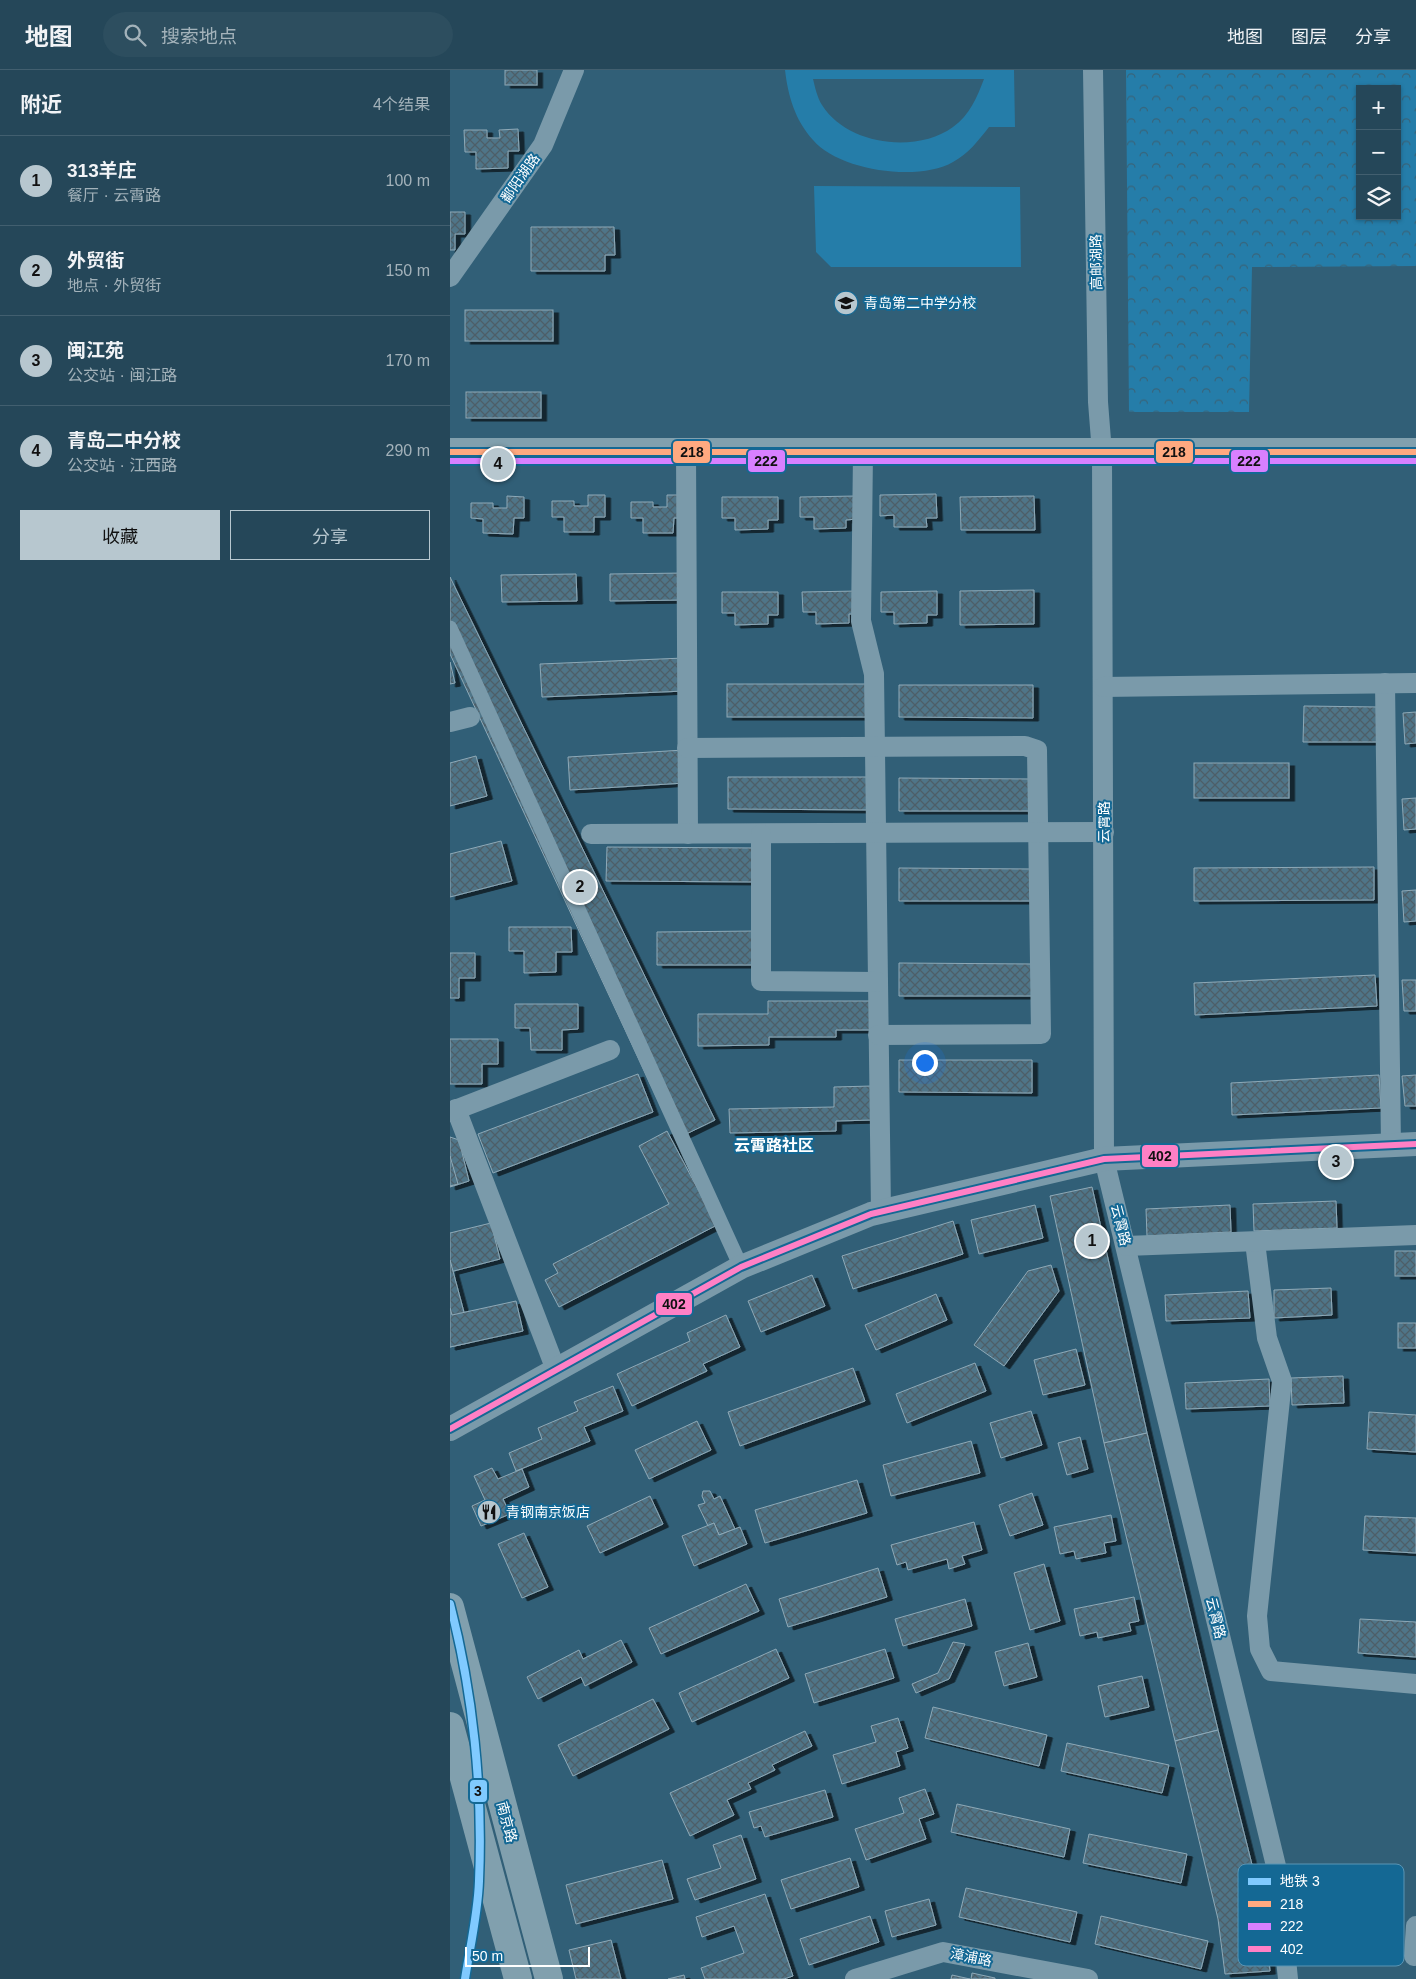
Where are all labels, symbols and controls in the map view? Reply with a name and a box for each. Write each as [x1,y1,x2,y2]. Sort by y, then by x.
search box [103,12,453,57]
icon: search [121,21,149,49]
text: 地图 [25,23,73,50]
text: 搜索地点 [161,26,237,47]
text: 地图 [1227,27,1263,47]
text: 图层 [1291,27,1327,47]
text: 分享 [1355,27,1391,47]
map controls [1356,85,1401,220]
button: + [1356,85,1401,130]
text: 附近 [20,93,62,116]
text: 4个结果 [373,96,430,113]
button: − [1356,130,1401,175]
street label: 鄱阳湖路 [497,150,543,206]
text: 313羊庄 [67,160,137,181]
text: 1 [32,172,40,189]
text: 100 m [386,172,430,189]
button: layers [1356,175,1401,220]
text: 餐厅 · 云霄路 [67,187,161,204]
street label: 高邮湖路 [1088,234,1104,290]
text: 外贸街 [67,250,124,271]
text: 2 [32,262,40,279]
text: 150 m [386,262,430,279]
text: 地点 · 外贸街 [67,277,161,294]
school or university icon: 青岛第二中学分校 [833,290,859,316]
place label: 青岛第二中学分校 [864,295,976,311]
text: 闽江苑 [67,340,124,361]
text: 3 [32,352,40,369]
text: 170 m [386,352,430,369]
text: 公交站 · 闽江路 [67,367,177,384]
text: 青岛二中分校 [67,430,181,451]
line badge: 218 [672,440,711,464]
line badge: 218 [1155,440,1194,464]
text: 4 [32,442,40,459]
text: 290 m [386,442,430,459]
text: 218 [680,444,704,460]
text: 218 [1162,444,1186,460]
pin: 4 [482,445,514,483]
line badge: 222 [747,449,786,473]
line badge: 222 [1230,449,1269,473]
text: 222 [754,453,778,469]
text: 222 [1237,453,1261,469]
text: 公交站 · 江西路 [67,457,177,474]
button: 收藏 [20,510,220,560]
button: 分享 [230,510,430,560]
street label: 云霄路 [1096,801,1112,843]
pin: 2 [564,868,596,906]
your location [912,1050,938,1076]
district label: 云霄路社区 [734,1136,814,1154]
pin: 3 [1320,1143,1352,1181]
line badge: 402 [1141,1144,1179,1168]
text: 402 [1148,1148,1172,1164]
street label: 云霄路 [1108,1203,1134,1247]
pin: 1 [1076,1222,1108,1260]
line badge: 402 [655,1292,693,1316]
text: 402 [662,1296,686,1312]
restaurant icon: 青钢南京饭店 [476,1499,502,1525]
place label: 青钢南京饭店 [506,1504,590,1520]
street label: 云霄路 [1203,1596,1229,1640]
line badge: 3 [469,1779,488,1803]
text: 3 [474,1783,482,1799]
street label: 南京路 [494,1800,520,1844]
legend [1238,1864,1404,1966]
text: 地铁 3 [1280,1873,1320,1889]
text: 218 [1280,1896,1304,1912]
text: 222 [1280,1918,1304,1934]
text: 402 [1280,1941,1304,1957]
scale bar [465,1944,590,1967]
street label: 漳浦路 [949,1945,993,1969]
text: 50 m [472,1948,503,1964]

